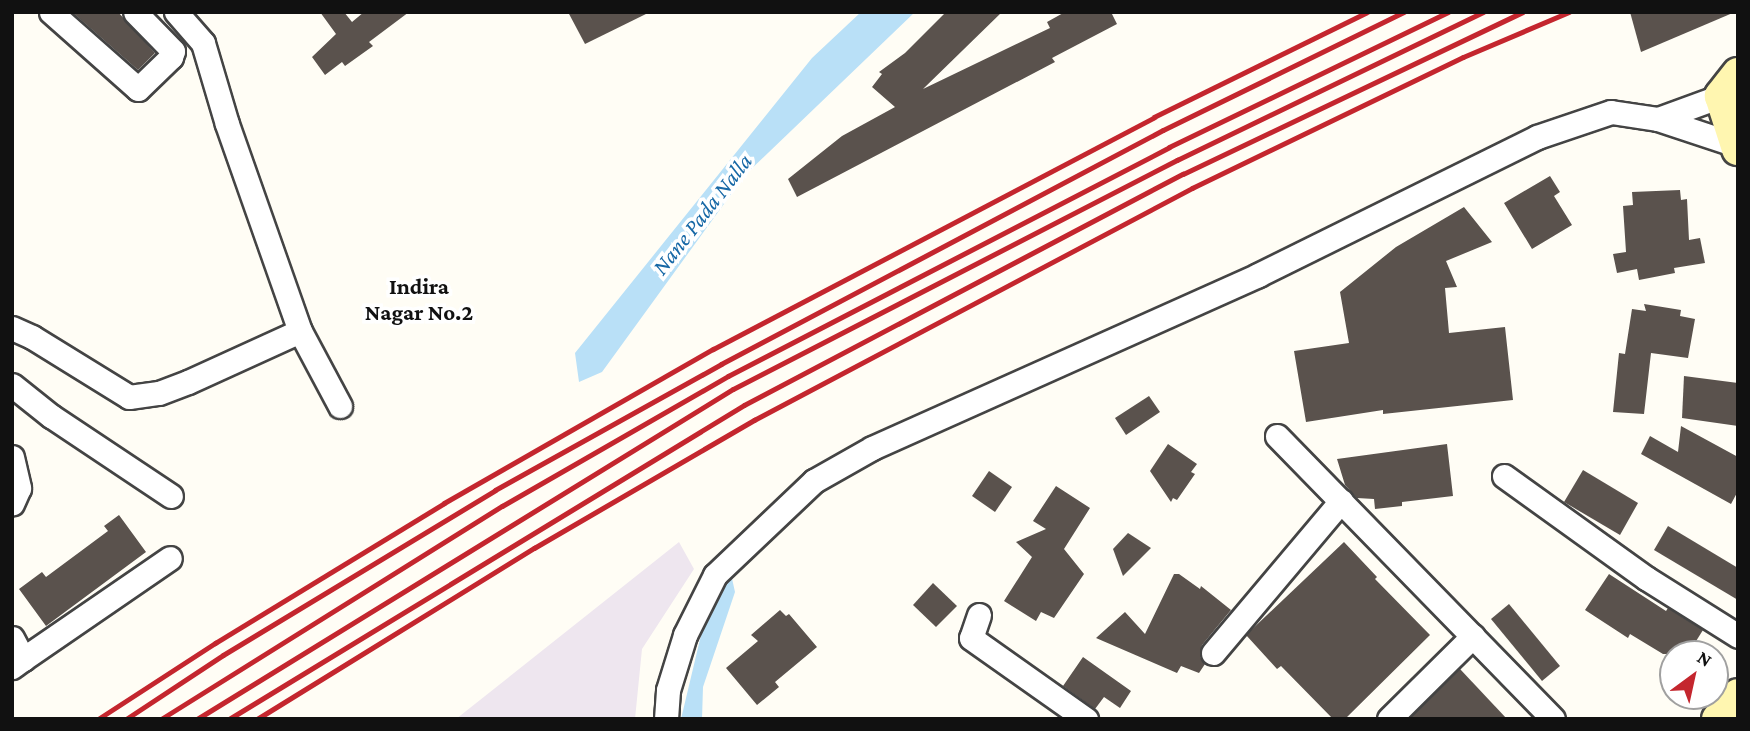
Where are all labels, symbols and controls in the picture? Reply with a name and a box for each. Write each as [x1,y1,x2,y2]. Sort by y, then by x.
water label: Nane Pada Nalla [646,148,758,280]
district label: Indira Nagar No.2 [365,272,473,326]
north arrow [1659,640,1729,710]
text: N [1693,646,1716,671]

